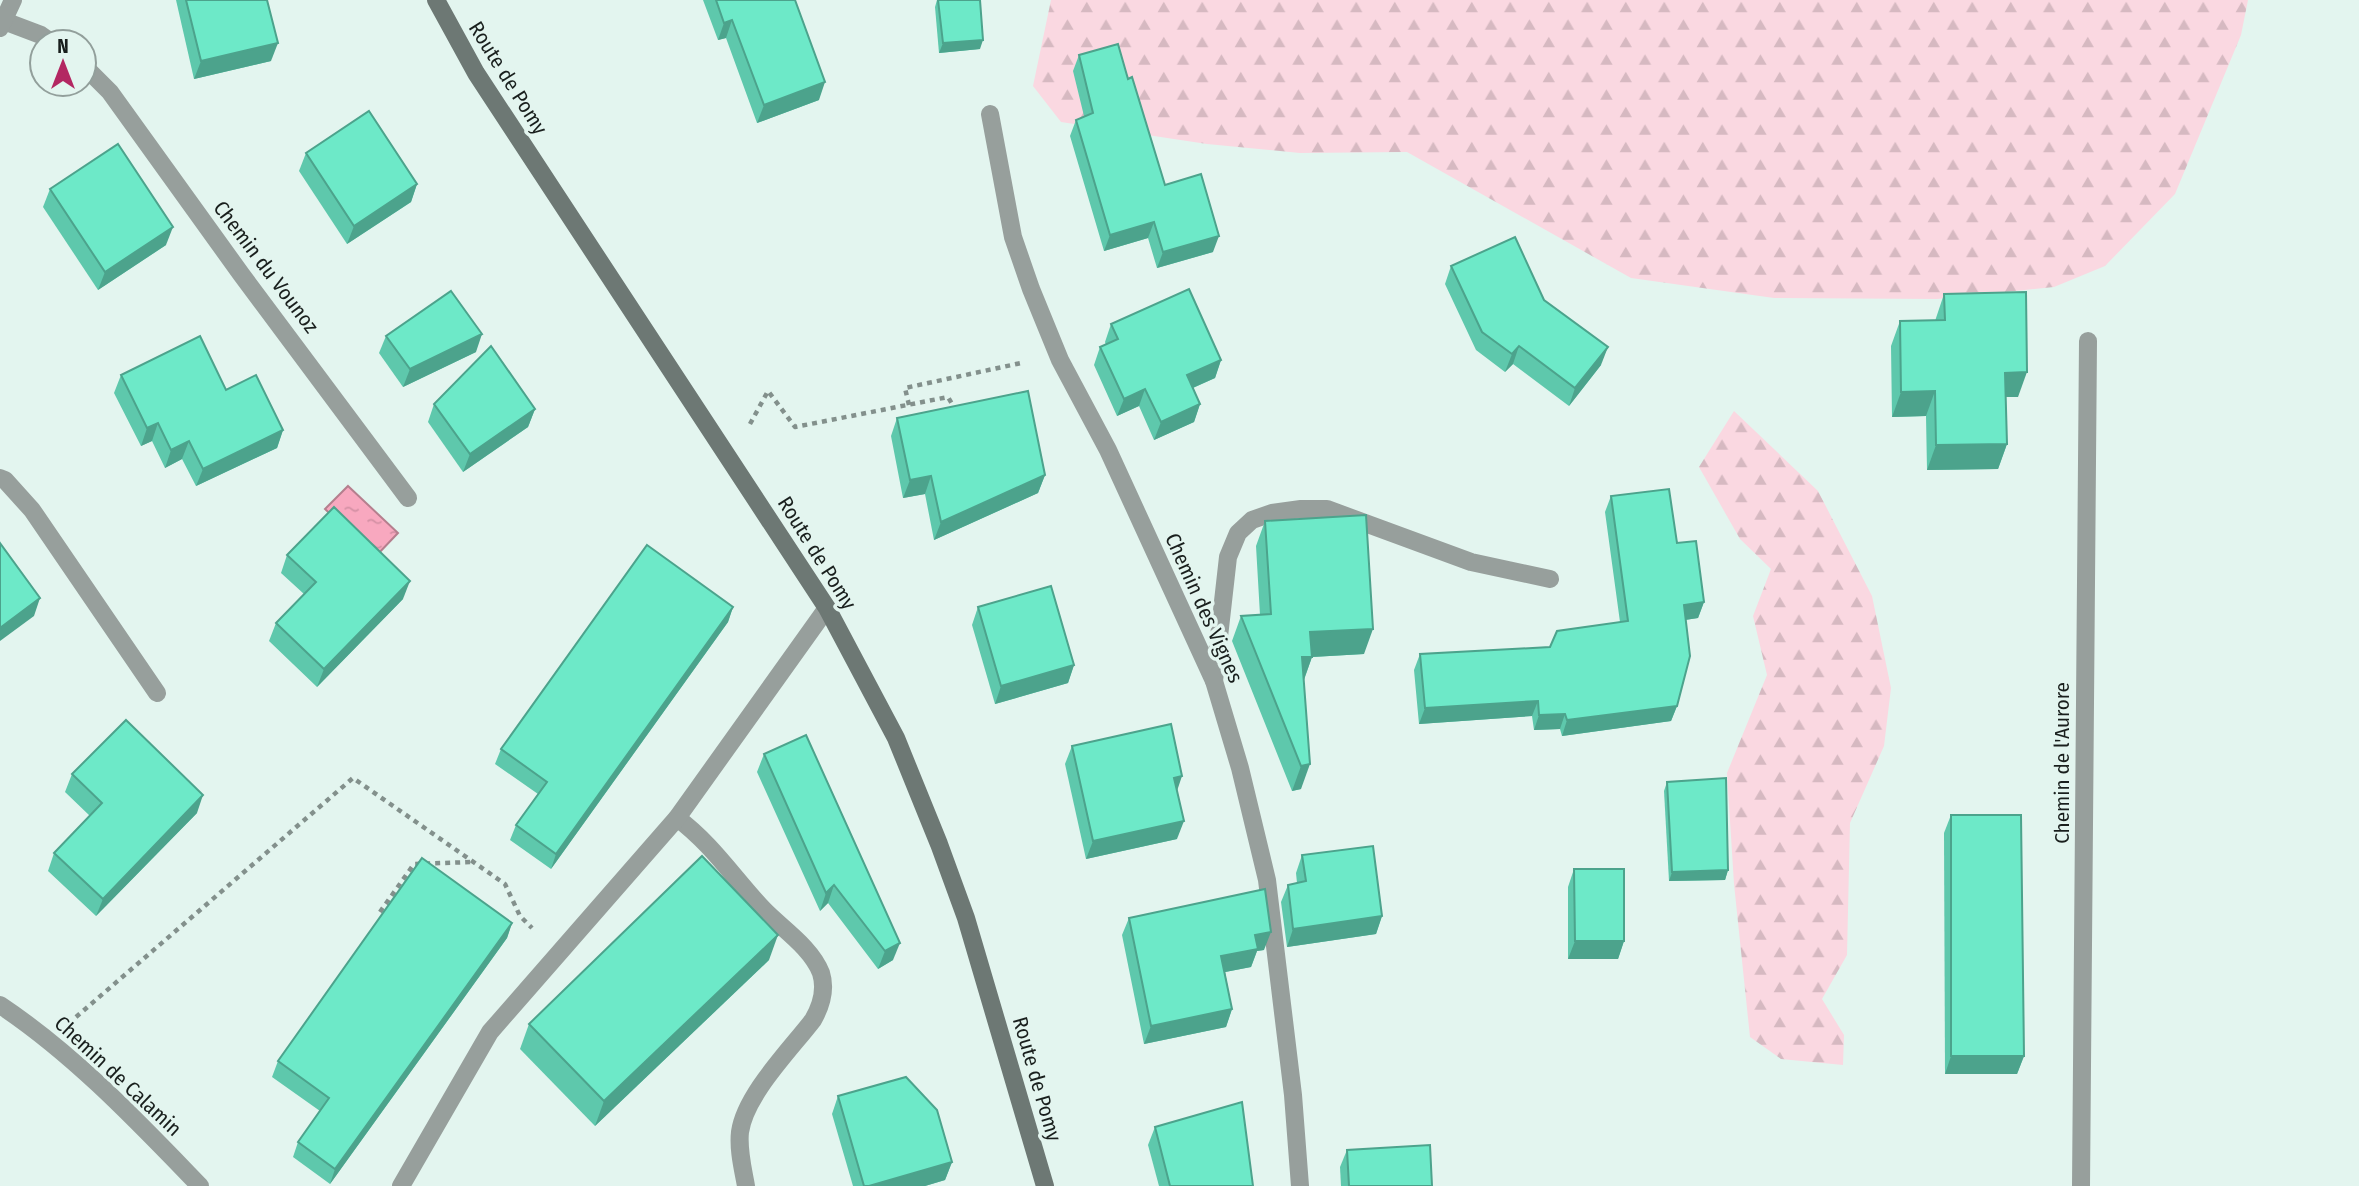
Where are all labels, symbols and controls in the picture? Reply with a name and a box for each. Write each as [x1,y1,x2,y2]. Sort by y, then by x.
street label: Route de Pomy [463,17,553,140]
north arrow [28,28,98,98]
text: N [57,35,69,58]
street label: Chemin du Vounoz [208,196,324,338]
street label: Route de Pomy [772,492,862,615]
street label: Chemin des Vignes [1159,529,1249,687]
street label: Chemin de l'Aurore [2049,682,2075,844]
street label: Chemin de Calamin [49,1010,187,1142]
street label: Route de Pomy [1007,1014,1067,1145]

